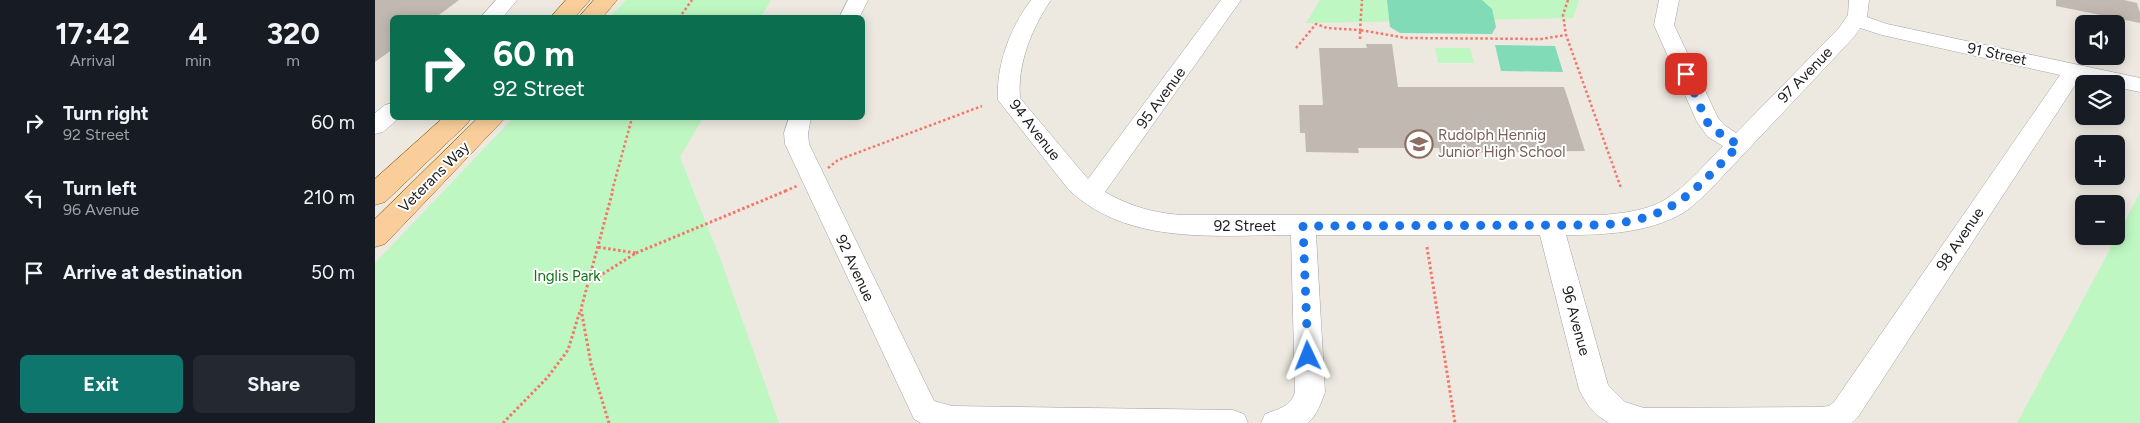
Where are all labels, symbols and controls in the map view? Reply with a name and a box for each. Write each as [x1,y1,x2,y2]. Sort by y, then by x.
text: 17:42 [55,15,130,52]
text: 4 [189,15,208,52]
text: 320 [266,15,320,52]
map controls [2075,15,2125,245]
button: sound [2075,15,2125,65]
text: 60 m [493,33,575,75]
icon: right [410,35,475,100]
street label: 91 Street [1966,39,2029,69]
street label: 97 Avenue [1774,43,1836,107]
text: Arrival [70,51,115,70]
text: min [185,51,211,70]
text: m [286,51,300,70]
pin [1665,53,1707,95]
icon: arrive [1672,60,1700,88]
street label: 95 Avenue [1133,64,1189,132]
text: 92 Street [493,75,585,102]
button: layers [2075,75,2125,125]
street label: 94 Avenue [1006,96,1064,164]
text: Turn right [63,102,149,125]
icon: right [20,109,48,137]
text: 60 m [311,111,355,134]
text: 92 Street [63,125,130,144]
place label: Rudolph Hennig Junior High School [1438,126,1565,161]
school or university icon: Rudolph Hennig Junior High School [1404,129,1434,159]
button: + [2075,135,2125,185]
street label: Veterans Way [395,138,473,216]
text: Turn left [63,177,137,200]
icon: left [20,184,48,212]
text: 210 m [303,186,355,209]
button: − [2075,195,2125,245]
text: 96 Avenue [63,200,139,219]
street label: 98 Avenue [1932,204,1988,274]
street label: 92 Street [1214,217,1277,235]
street label: 92 Avenue [832,232,878,304]
icon: arrive [20,259,48,287]
text: Arrive at destination [63,261,242,284]
text: 50 m [311,261,355,284]
park label: Inglis Park [533,267,601,285]
street label: 96 Avenue [1558,284,1594,358]
position arrow [1281,329,1333,381]
button: Exit [20,355,183,413]
button: Share [193,355,355,413]

